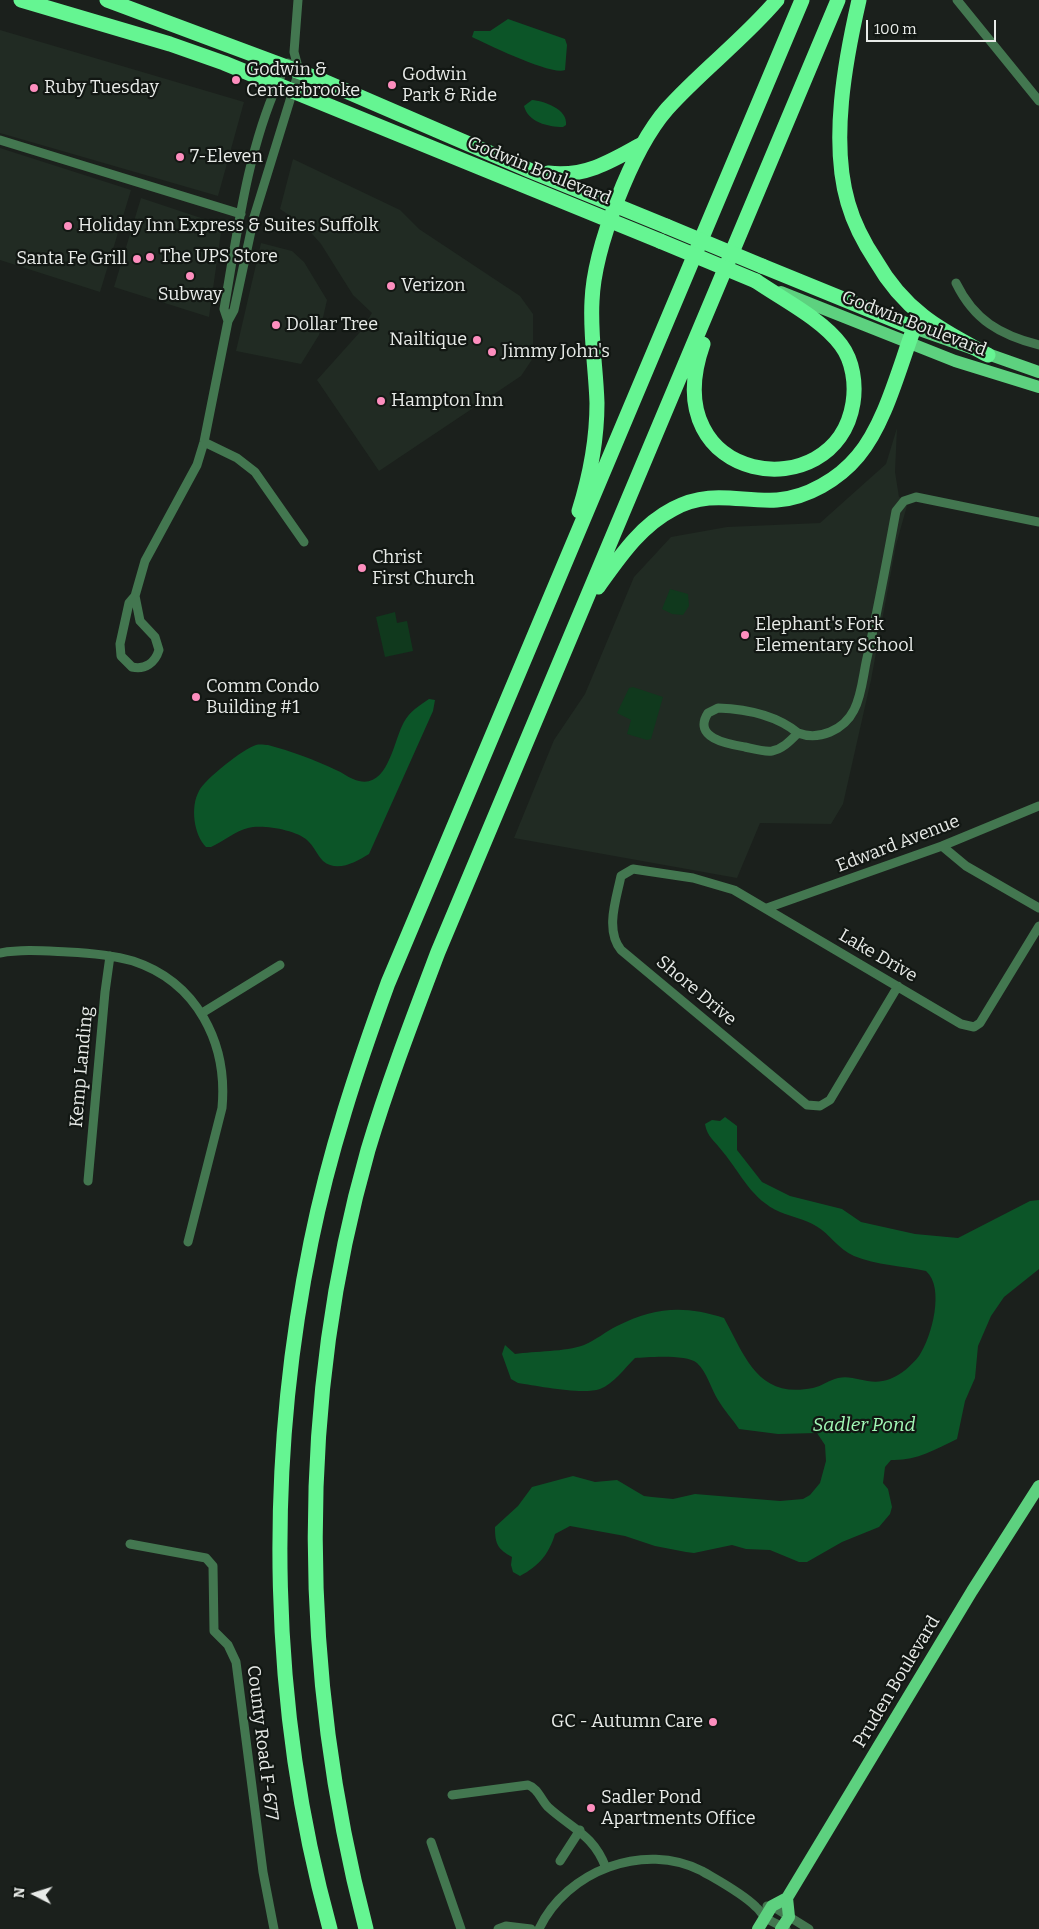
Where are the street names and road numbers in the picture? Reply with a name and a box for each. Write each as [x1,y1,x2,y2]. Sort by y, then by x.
street label: Godwin Boulevard [464,132,614,210]
street label: Godwin Boulevard [839,286,989,362]
street label: Edward Avenue [833,811,963,877]
street label: Lake Drive [835,925,921,987]
street label: Shore Drive [652,951,740,1031]
street label: Kemp Landing [66,1005,98,1129]
street label: Pruden Boulevard [849,1612,945,1752]
street label: County Road F-677 [242,1664,282,1822]

